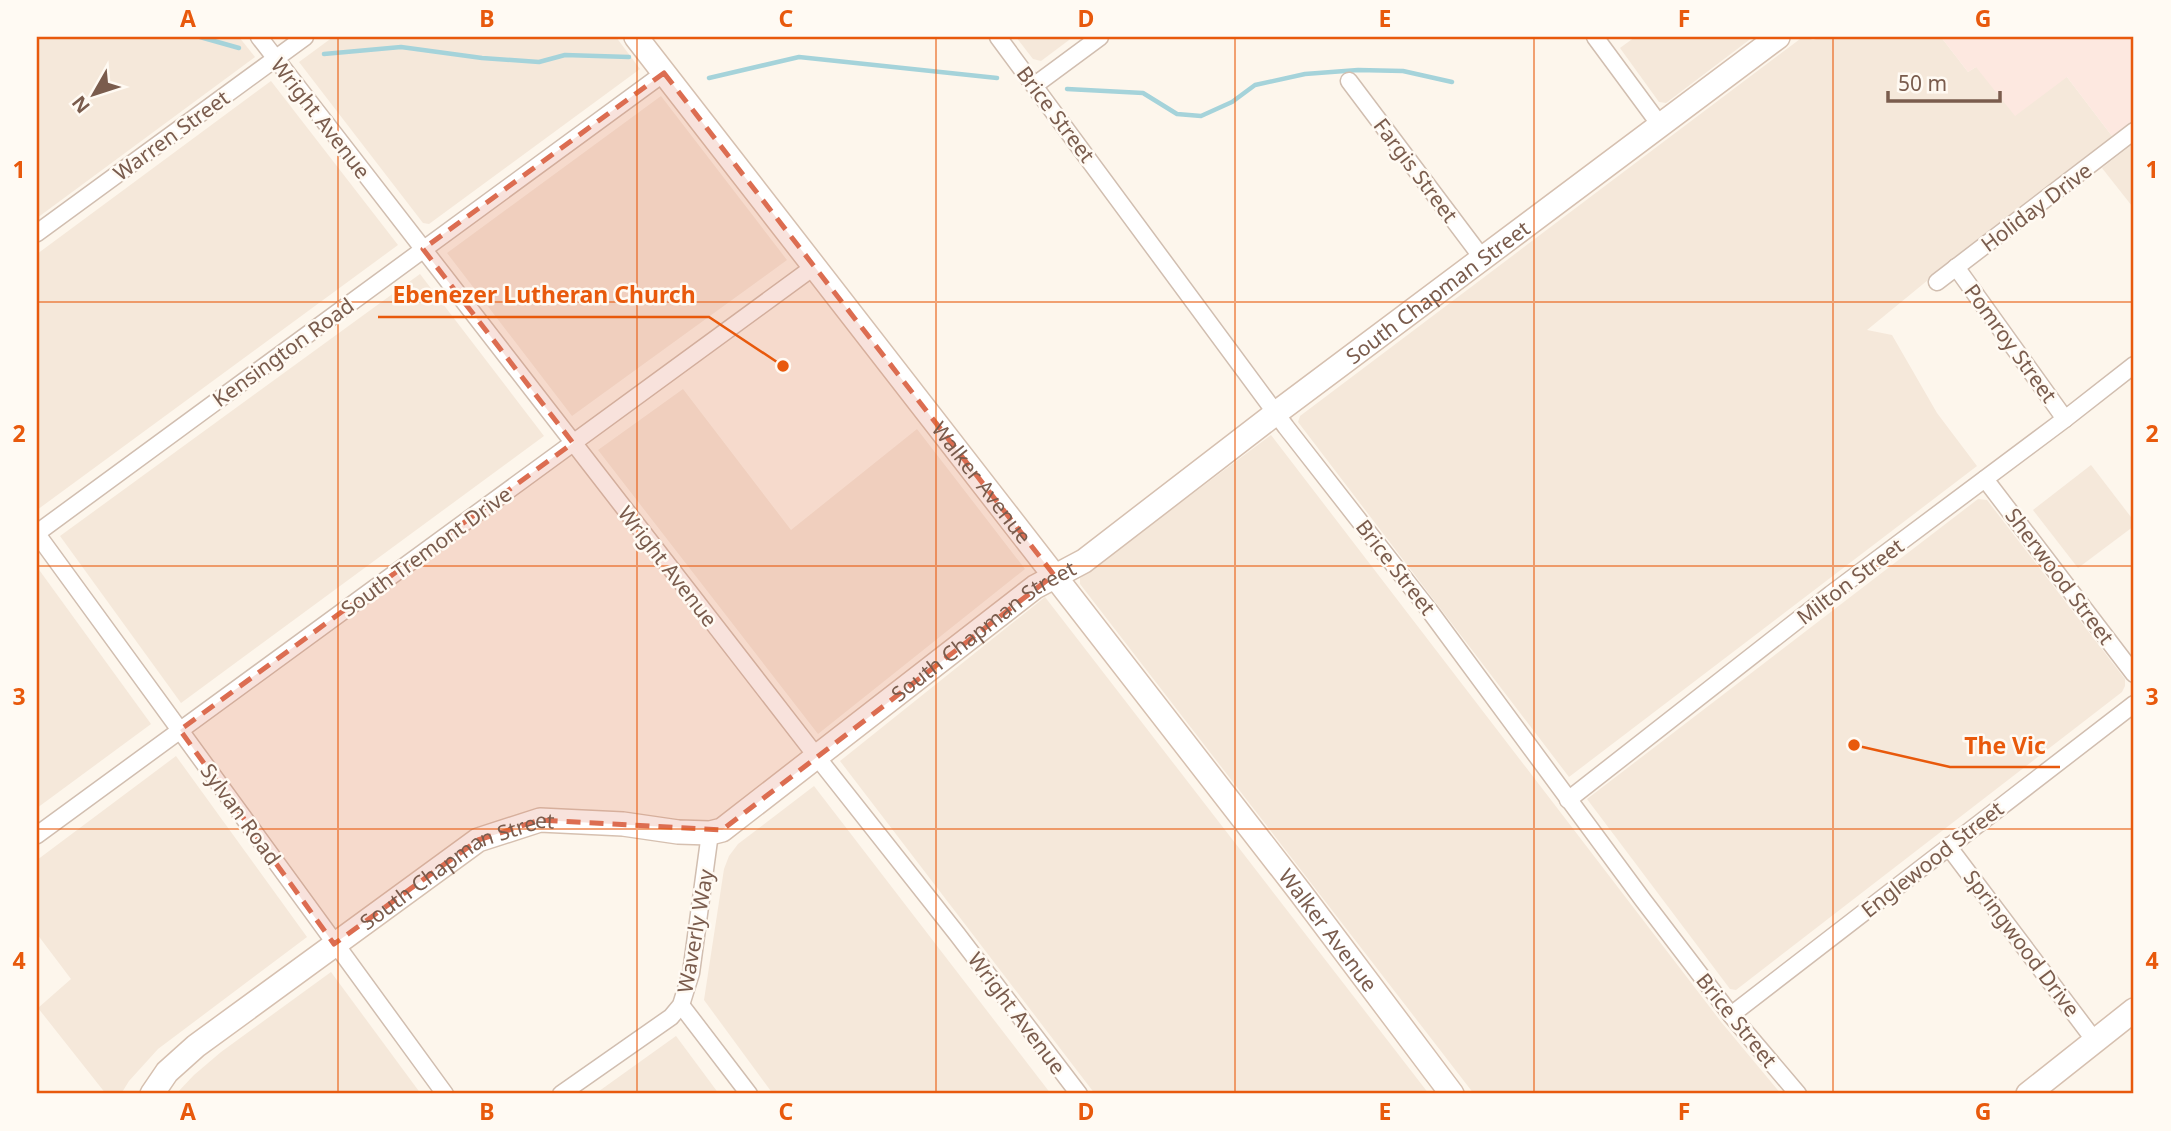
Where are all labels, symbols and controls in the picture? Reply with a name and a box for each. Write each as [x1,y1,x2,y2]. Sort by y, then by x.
text: A [180,2,196,34]
text: B [479,2,495,34]
text: C [779,2,794,34]
text: D [1078,2,1094,34]
text: E [1379,2,1391,34]
text: F [1678,2,1690,34]
text: G [1975,2,1991,34]
street label: Wright Avenue [265,52,377,184]
north arrow [60,60,130,130]
street label: Brice Street [1011,60,1102,168]
scale bar [1888,60,2000,104]
text: 50 m [1898,69,1947,97]
street label: Warren Street [107,83,235,187]
text: N [66,91,96,119]
street label: Fargis Street [1368,112,1465,228]
text: 1 [12,153,26,185]
text: 1 [2145,153,2159,185]
street label: Holiday Drive [1975,156,2097,258]
street label: South Chapman Street [1340,214,1535,370]
callout: Ebenezer Lutheran Church [378,273,709,317]
text: Ebenezer Lutheran Church [392,278,696,310]
street label: Pomroy Street [1958,278,2064,408]
street label: Kensington Road [207,291,359,413]
street label: Walker Avenue [926,416,1038,549]
text: 2 [12,417,26,449]
text: 2 [2145,417,2159,449]
street label: South Tremont Drive [335,480,517,622]
street label: Wright Avenue [612,500,724,632]
street label: Sherwood Street [1999,502,2121,650]
street label: Brice Street [1350,514,1442,621]
street label: Milton Street [1791,531,1910,630]
street label: South Chapman Street [885,554,1081,708]
text: 3 [12,680,26,712]
text: 3 [2145,680,2159,712]
callout: The Vic [1950,723,2060,767]
text: The Vic [1964,729,2046,761]
street label: Sylvan Road [195,758,287,870]
street label: Englewood Street [1855,794,2009,923]
street label: South Chapman Street [354,806,556,936]
street label: Walker Avenue [1273,863,1384,997]
street label: Springwood Drive [1958,864,2086,1022]
street label: Waverly Way [670,867,720,995]
text: 4 [12,944,26,976]
text: 4 [2145,944,2159,976]
street label: Wright Avenue [962,946,1072,1080]
street label: Brice Street [1690,967,1784,1073]
text: A [180,1095,196,1127]
text: B [479,1095,495,1127]
text: C [779,1095,794,1127]
text: D [1078,1095,1094,1127]
text: E [1379,1095,1391,1127]
text: F [1678,1095,1690,1127]
text: G [1975,1095,1991,1127]

